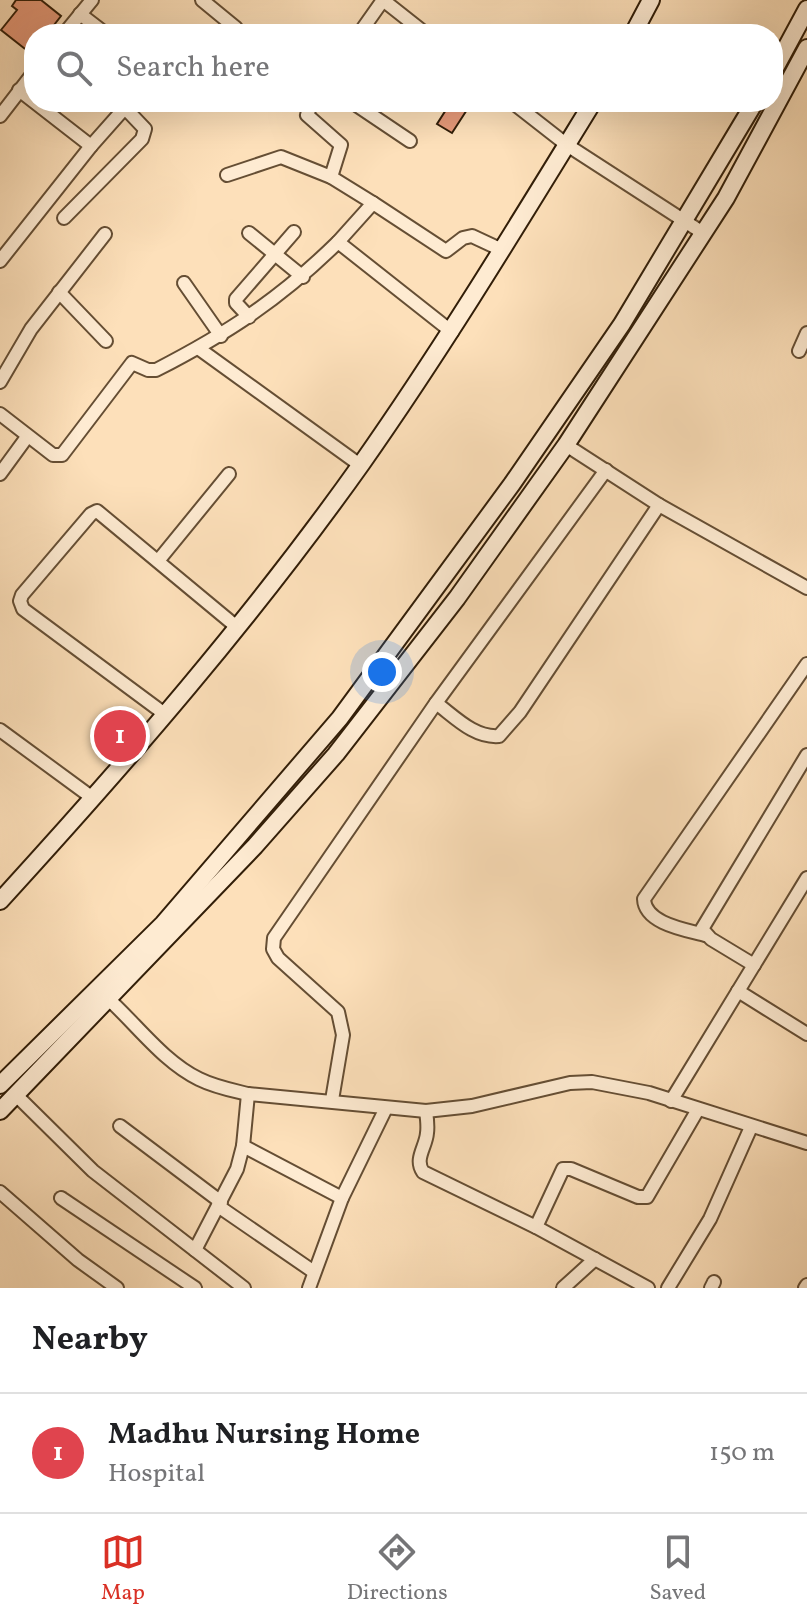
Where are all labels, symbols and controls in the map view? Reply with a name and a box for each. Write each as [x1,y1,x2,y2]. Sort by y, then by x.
search box [24,24,783,112]
icon: search [52,46,96,90]
text: Search here [116,47,270,89]
your location [362,652,402,692]
pin: 1 [94,706,146,766]
text: Nearby [32,1317,148,1364]
text: Madhu Nursing Home [108,1414,420,1456]
text: 1 [53,1435,63,1471]
text: 150 m [709,1435,775,1471]
text: Hospital [108,1456,205,1492]
tab: Map [101,1530,145,1609]
tab: Directions [347,1530,448,1609]
tab: Saved [649,1530,706,1609]

